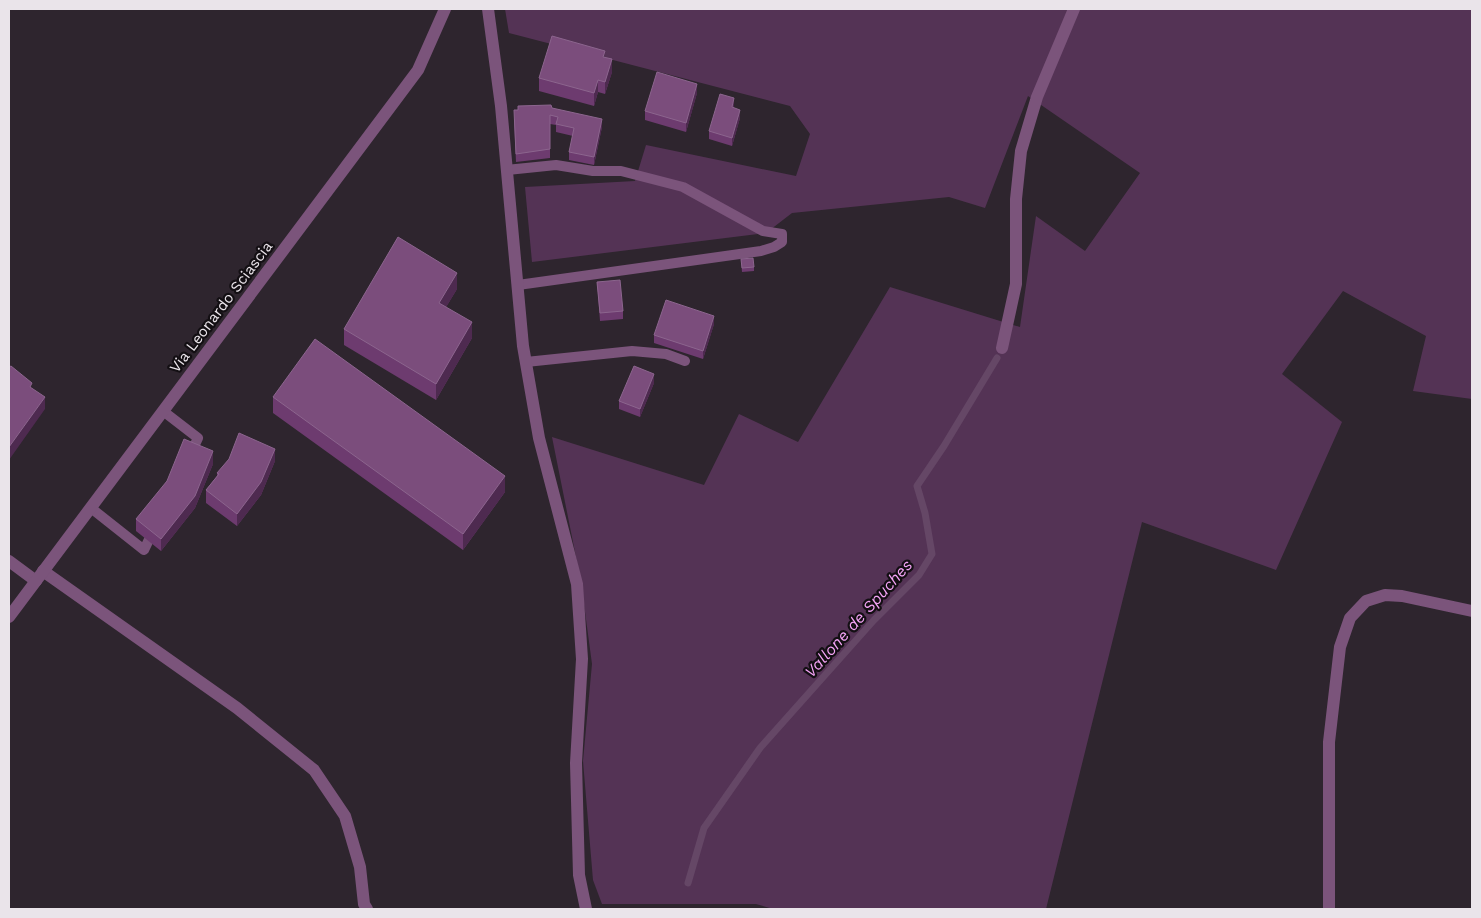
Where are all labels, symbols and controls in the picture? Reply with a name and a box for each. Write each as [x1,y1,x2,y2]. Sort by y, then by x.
street label: Via Leonardo Sciascia [166,237,277,376]
water label: Vallone de Spuches [801,556,916,681]

